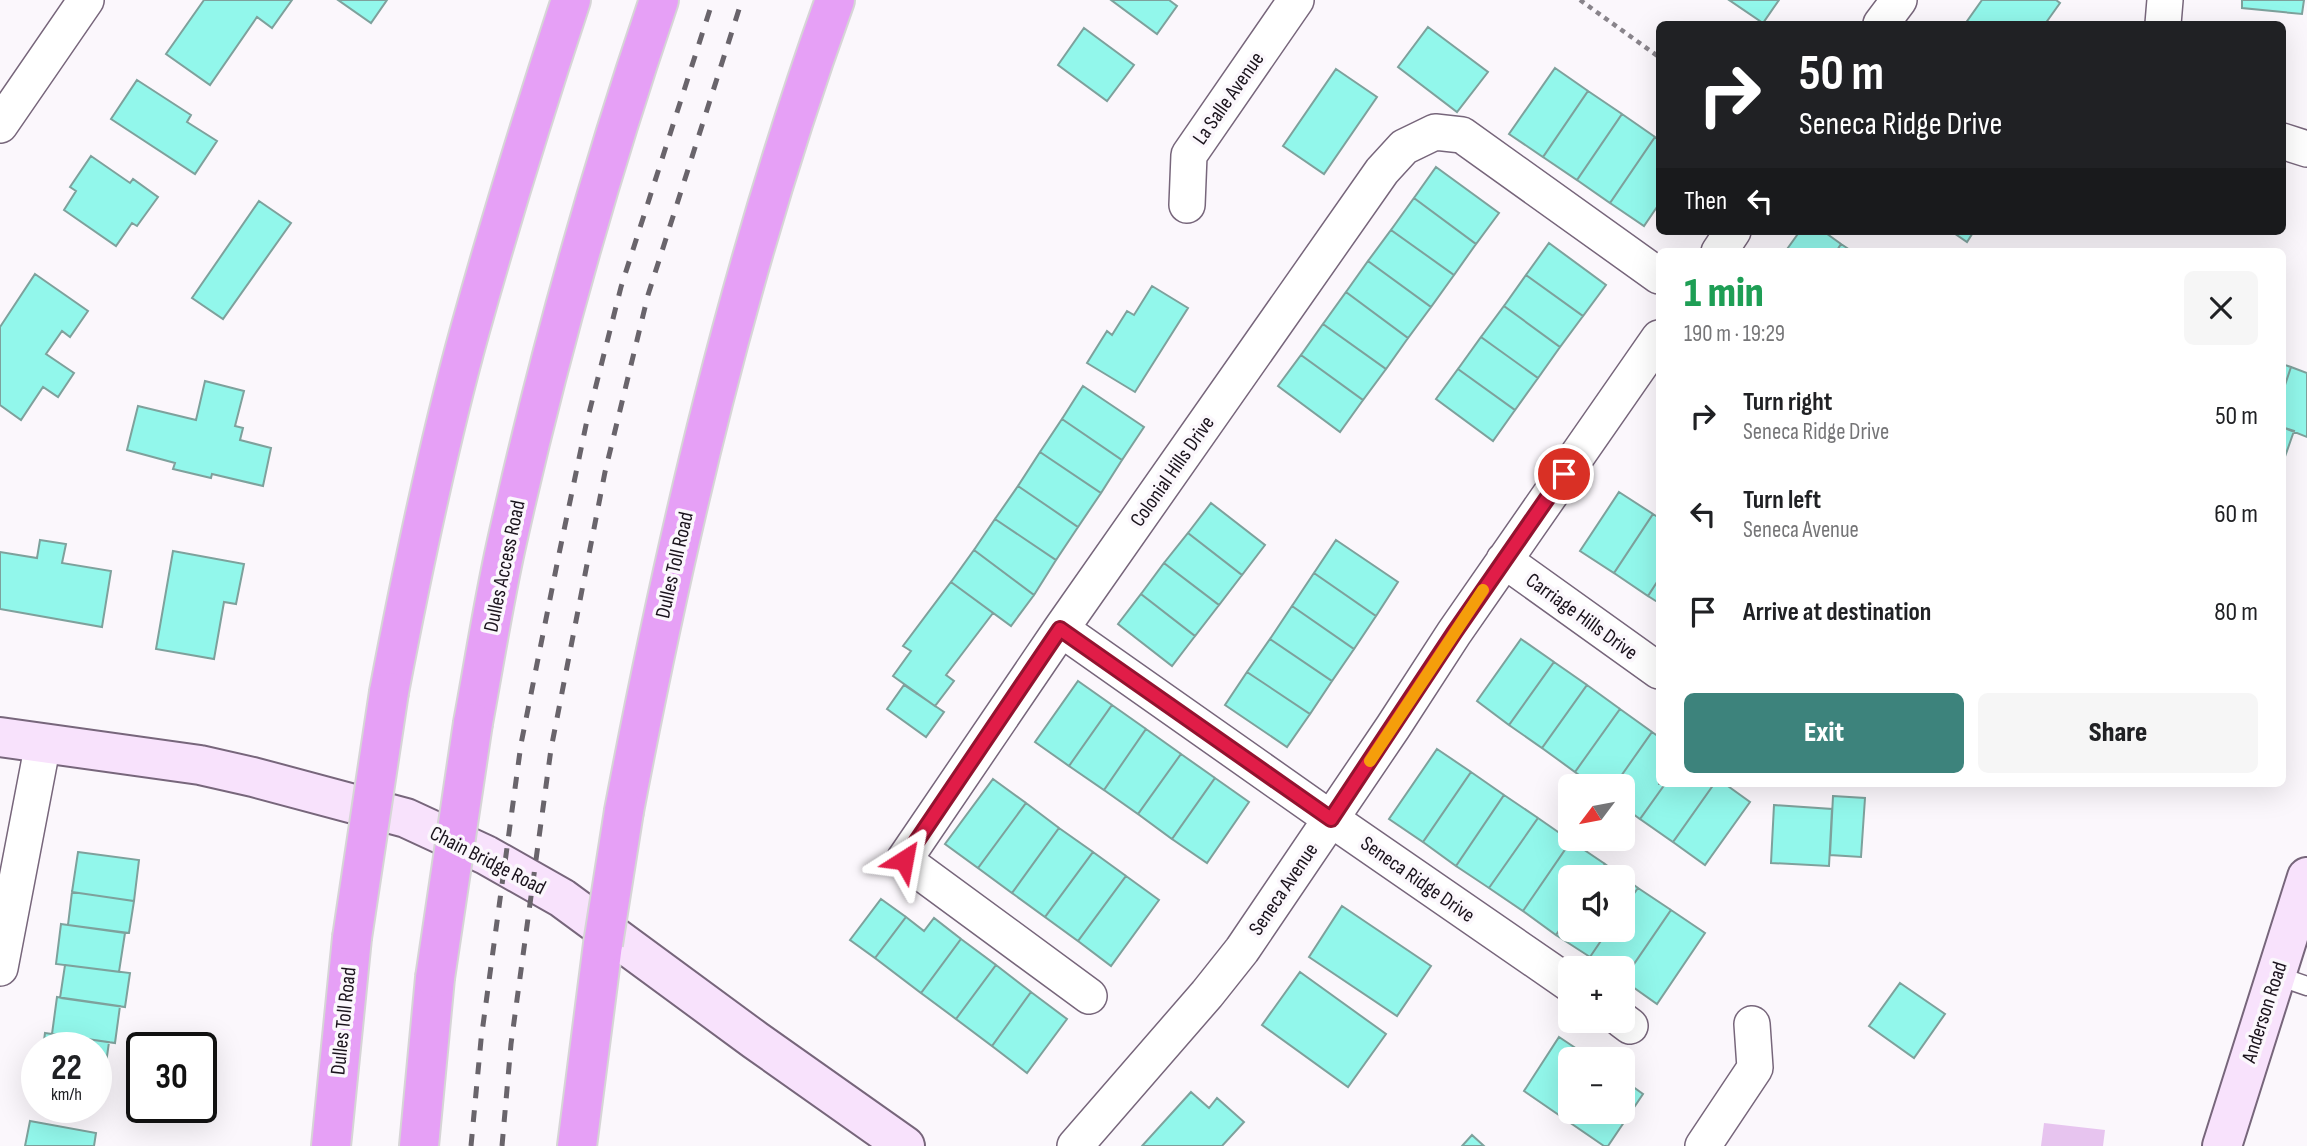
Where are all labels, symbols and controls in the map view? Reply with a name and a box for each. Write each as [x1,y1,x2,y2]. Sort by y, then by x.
text: 50 m [1799,45,1884,104]
street label: La Salle Avenue [1187,47,1269,149]
icon: right [1684,49,1775,140]
text: Seneca Ridge Drive [1799,105,2002,144]
icon: left [1741,182,1779,220]
text: Then [1684,186,1727,217]
text: 1 min [1684,268,1764,319]
button: close [2184,271,2258,345]
text: 190 m · 19:29 [1684,320,1785,348]
text: Turn right [1743,387,1832,418]
icon: right [1684,397,1722,435]
text: 50 m [2215,401,2258,432]
street label: Colonial Hills Drive [1125,411,1220,531]
text: Seneca Ridge Drive [1743,418,1889,446]
pin [1534,444,1594,504]
icon: arrive [1545,455,1583,493]
text: Turn left [1743,485,1821,516]
icon: left [1684,495,1722,533]
street label: Dulles Access Road [478,498,531,634]
text: 60 m [2214,499,2258,530]
street label: Dulles Toll Road [650,510,699,621]
text: Seneca Avenue [1743,516,1859,544]
street label: Carriage Hills Drive [1521,568,1642,665]
icon: arrive [1684,593,1722,631]
text: Arrive at destination [1743,597,1931,628]
text: 80 m [2214,597,2258,628]
button: Exit [1684,693,1964,773]
button: Share [1978,693,2258,773]
north arrow [1558,774,1634,850]
map controls [1558,774,1635,1124]
street label: Chain Bridge Road [426,821,550,900]
position arrow [867,823,941,897]
street label: Seneca Ridge Drive [1356,831,1480,928]
street label: Seneca Avenue [1243,838,1323,940]
button: sound [1558,865,1635,942]
button: + [1558,956,1635,1033]
street label: Anderson Road [2236,958,2293,1067]
street label: Dulles Toll Road [325,966,362,1076]
speed limit sign: 30 [126,1032,217,1123]
text: 22 [51,1047,82,1090]
button: − [1558,1047,1635,1124]
text: km/h [51,1084,82,1105]

